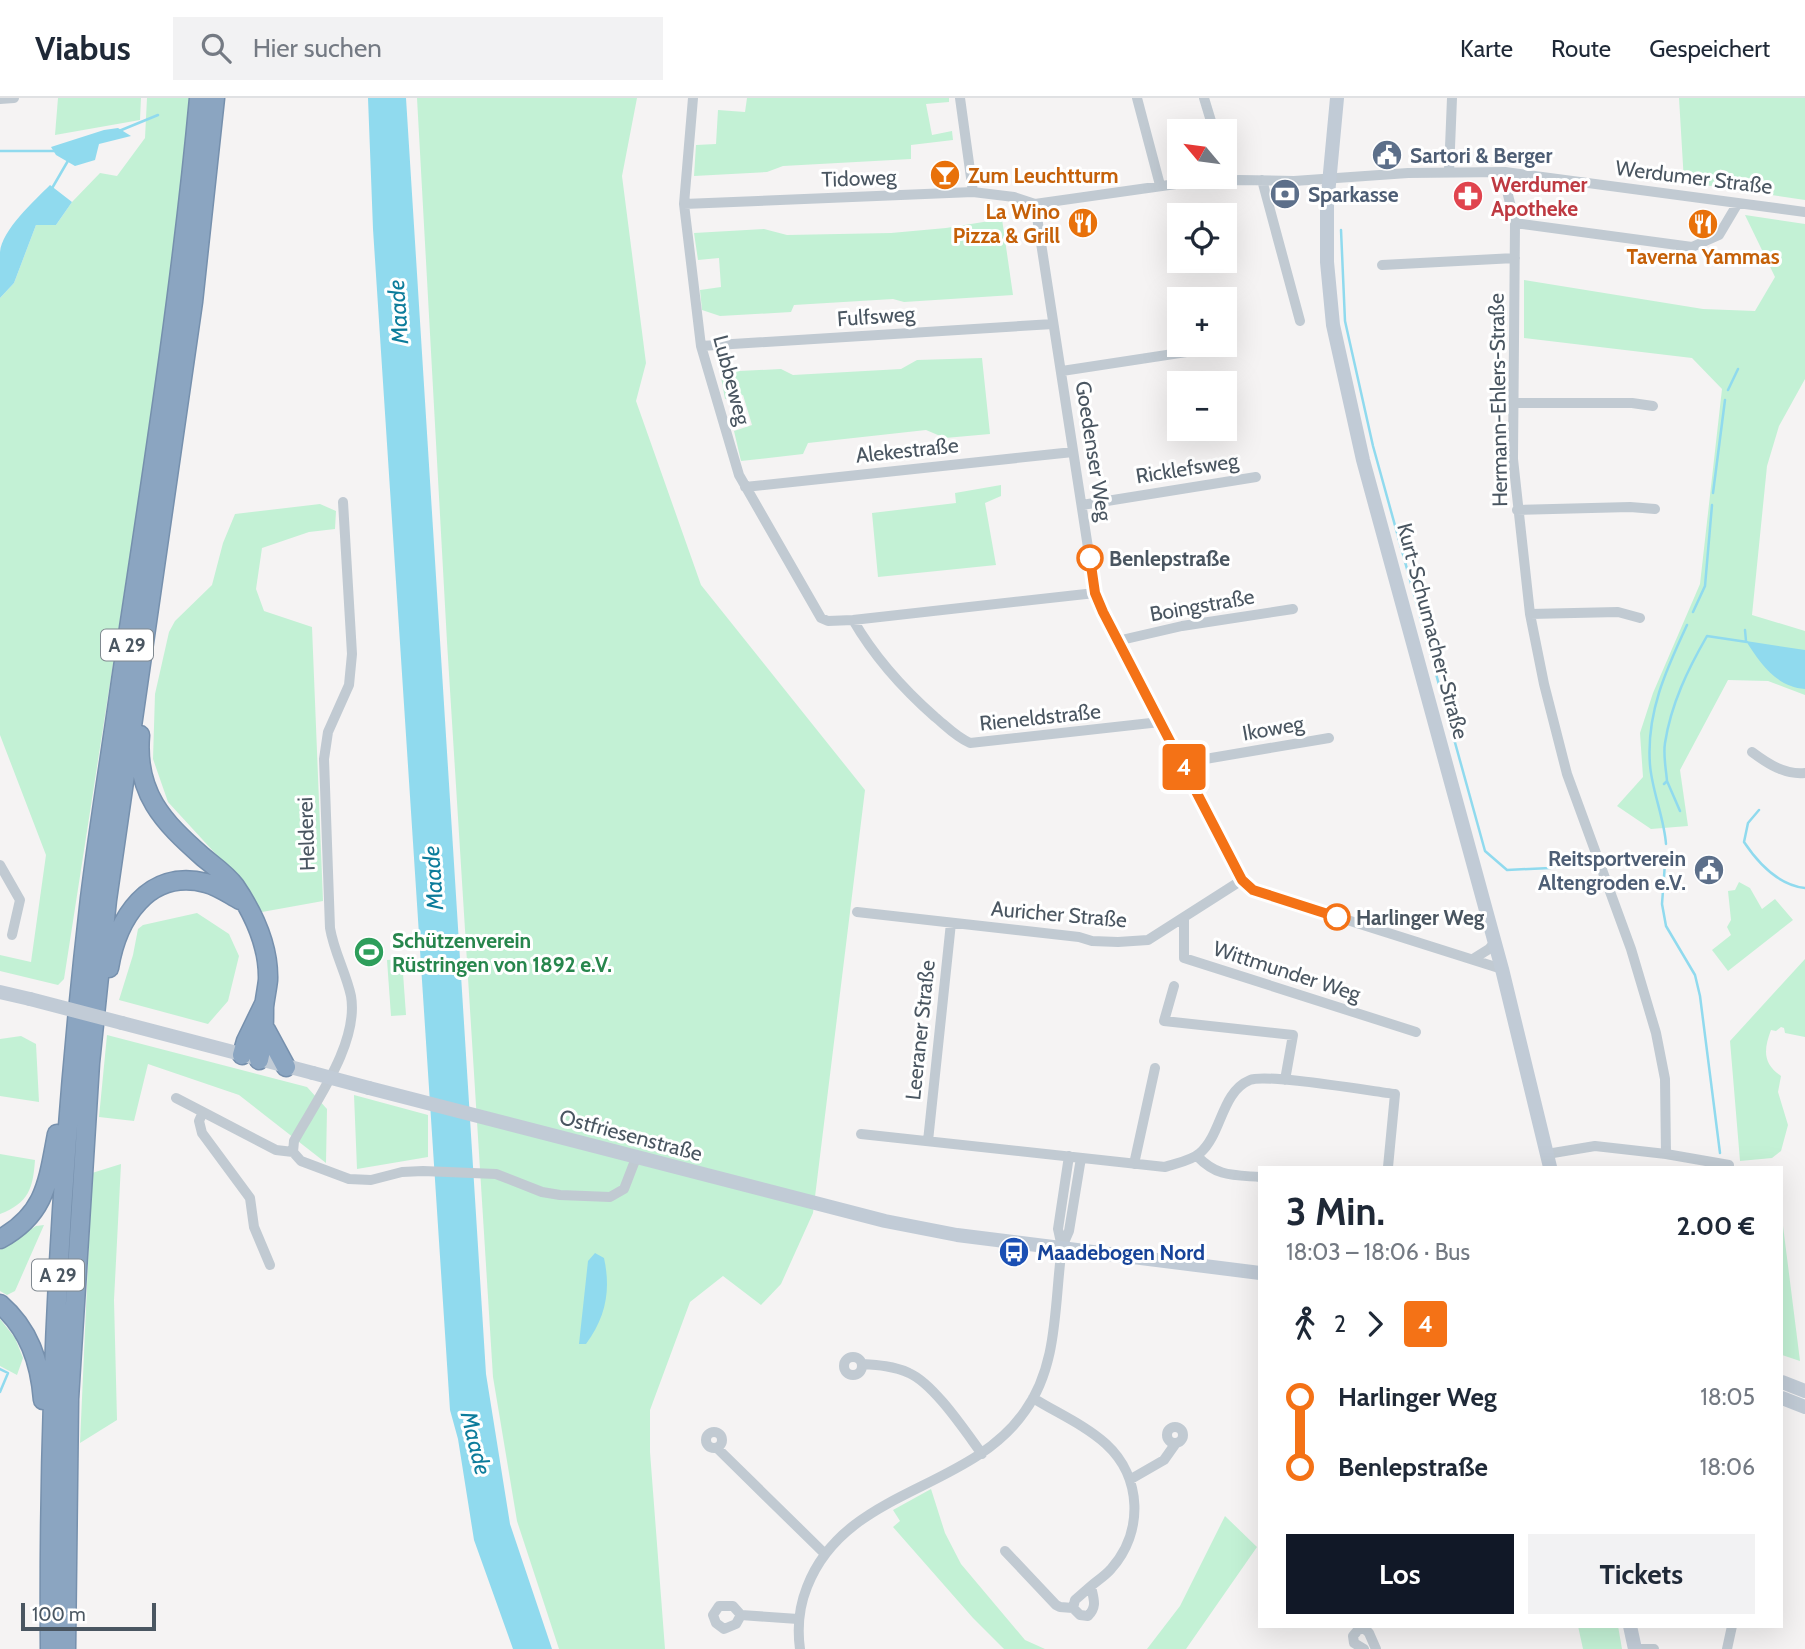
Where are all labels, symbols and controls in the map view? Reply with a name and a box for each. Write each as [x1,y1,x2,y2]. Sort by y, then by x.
search box [173,17,663,80]
text: Viabus [35,28,131,68]
icon: search [197,29,235,67]
text: Hier suchen [253,32,382,64]
text: Karte [1460,34,1513,63]
text: Route [1551,34,1611,63]
text: Gespeichert [1649,34,1770,63]
north arrow [1167,119,1237,189]
map controls [1167,119,1237,441]
public building icon: Sartori & Berger [1370,138,1404,172]
place label: Sartori & Berger [1410,143,1552,168]
street label: Werdumer Straße [1614,155,1774,199]
bar icon: Zum Leuchtturm [928,158,962,192]
place label: Zum Leuchtturm [968,163,1118,188]
street label: Tidoweg [821,164,897,192]
place label: Werdumer Apotheke [1491,172,1588,221]
bank icon: Sparkasse [1268,177,1302,211]
pharmacy icon: Werdumer Apotheke [1451,179,1485,213]
place label: Sparkasse [1308,182,1399,207]
place label: La Wino Pizza & Grill [953,199,1060,248]
button: locate [1167,203,1237,273]
restaurant icon: La Wino Pizza & Grill [1066,206,1100,240]
restaurant icon: Taverna Yammas [1686,207,1720,241]
place label: Taverna Yammas [1626,244,1780,269]
water label: Maade [382,279,414,346]
button: + [1167,287,1237,357]
street label: Hermann-Ehlers-Straße [1484,293,1512,507]
street label: Fulfsweg [836,301,916,331]
street label: Lubbeweg [708,332,756,428]
button: − [1167,371,1237,441]
street label: Goedenser Weg [1071,379,1117,523]
street label: Alekestraße [854,432,960,468]
street label: Ricklefsweg [1134,447,1241,488]
street label: Kurt-Schumacher-Straße [1392,520,1474,742]
marker: Benlepstraße [1077,545,1103,571]
place label: Benlepstraße [1109,546,1230,571]
street label: Boingstraße [1148,583,1257,626]
road number: A 29 [101,630,153,660]
street label: Rieneldstraße [978,698,1102,736]
street label: Ikoweg [1240,710,1306,746]
line badge: 4 [1161,744,1207,790]
text: 4 [1177,752,1191,781]
street label: Helderei [292,797,320,871]
water label: Maade [417,845,449,912]
place label: Reitsportverein Altengroden e.V. [1538,846,1686,895]
public building icon: Reitsportverein Altengroden e.V. [1692,853,1726,887]
street label: Auricher Straße [990,896,1128,932]
marker: Harlinger Weg [1324,904,1350,930]
place label: Harlinger Weg [1356,905,1485,930]
place label: Schützenverein Rüstringen von 1892 e.V. [392,928,612,977]
sports icon: Schützenverein Rüstringen von 1892 e.V. [352,935,386,969]
street label: Wittmunder Weg [1210,935,1364,1007]
street label: Leeraner Straße [900,959,940,1101]
street label: Ostfriesenstraße [557,1104,705,1166]
text: 3 Min. [1286,1188,1385,1235]
text: 2.00 € [1676,1210,1755,1242]
bus stop icon: Maadebogen Nord [997,1235,1031,1269]
text: 18:03 – 18:06 · Bus [1286,1238,1470,1266]
place label: Maadebogen Nord [1037,1240,1205,1265]
road number: A 29 [32,1260,84,1290]
icon: walk [1286,1305,1324,1343]
icon: forward [1356,1305,1394,1343]
text: 4 [1418,1309,1433,1338]
text: 2 [1334,1310,1346,1338]
text: Harlinger Weg [1338,1381,1497,1413]
text: 18:05 [1700,1383,1755,1411]
water label: Maade [454,1407,497,1478]
text: Benlepstraße [1338,1451,1488,1483]
text: 18:06 [1700,1453,1755,1481]
button: Los [1286,1534,1514,1614]
button: Tickets [1528,1534,1755,1614]
scale bar [21,1600,156,1632]
text: 100 m [32,1603,86,1626]

